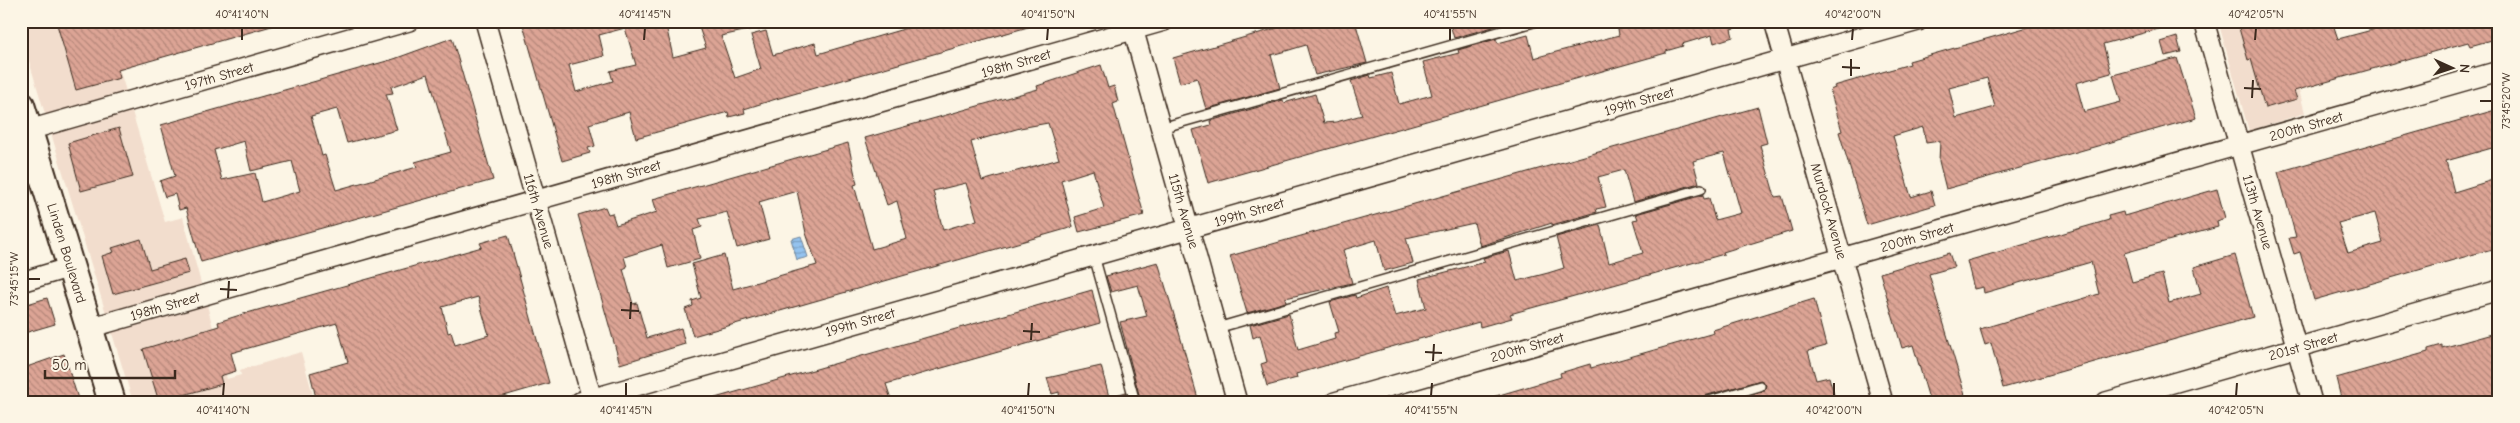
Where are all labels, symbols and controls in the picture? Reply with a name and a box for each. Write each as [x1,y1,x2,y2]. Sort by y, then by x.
text: 40°41'40"N [215,7,269,21]
text: 40°41'45"N [619,7,671,21]
text: 40°41'50"N [1021,7,1075,21]
text: 40°41'55"N [1423,7,1477,21]
text: 40°42'00"N [1825,7,1881,21]
text: 40°42'05"N [2228,7,2284,21]
north arrow [2428,42,2478,92]
street label: 198th Street [979,45,1054,81]
street label: 197th Street [183,58,256,94]
text: N [2456,64,2473,74]
text: 73°45'20"W [2499,72,2513,129]
street label: 199th Street [1602,83,1677,120]
street label: 200th Street [2267,108,2346,145]
street label: 198th Street [589,156,664,192]
street label: Murdock Avenue [1807,161,1850,261]
street label: 116th Avenue [520,172,557,251]
street label: 115th Avenue [1165,172,1202,251]
street label: 113th Avenue [2239,173,2276,251]
street label: 199th Street [1212,194,1287,231]
street label: Linden Boulevard [43,201,90,305]
street label: 200th Street [1878,219,1957,256]
text: 73°45'15"W [7,251,21,306]
street label: 198th Street [128,288,203,324]
street label: 199th Street [823,304,898,341]
street label: 201st Street [2267,328,2341,364]
street label: 200th Street [1488,329,1567,366]
scale bar [45,348,175,380]
text: 50 m [52,356,87,374]
text: 40°41'40"N [196,403,250,417]
text: 40°41'45"N [600,403,652,417]
text: 40°41'50"N [1001,403,1055,417]
text: 40°41'55"N [1404,403,1458,417]
text: 40°42'00"N [1806,403,1862,417]
text: 40°42'05"N [2208,403,2264,417]

